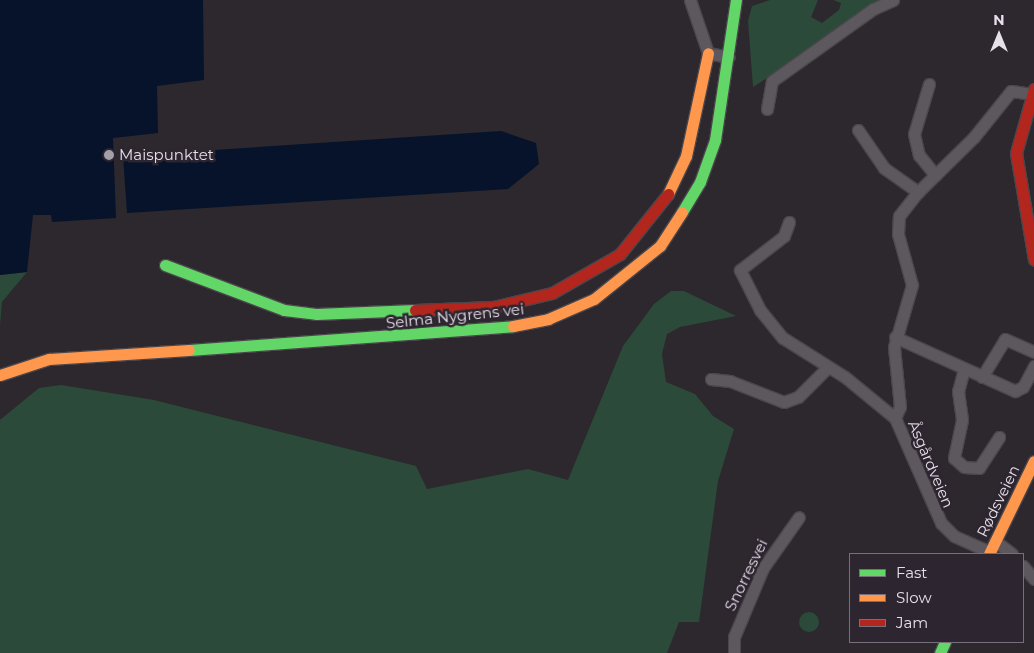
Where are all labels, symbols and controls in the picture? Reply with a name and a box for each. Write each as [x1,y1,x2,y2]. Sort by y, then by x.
north arrow [974,10,1024,60]
text: N [993,11,1005,29]
place label: Maispunktet [119,146,214,164]
marker: Maispunktet [103,149,115,161]
street label: Selma Nygrens vei [385,300,525,332]
street label: Åsgårdveien [904,418,958,510]
street label: Rødsveien [973,462,1023,540]
street label: Snorresvei [721,536,771,614]
legend [849,553,1024,643]
text: Fast [896,563,927,582]
text: Slow [896,588,932,607]
text: Jam [896,613,928,632]

